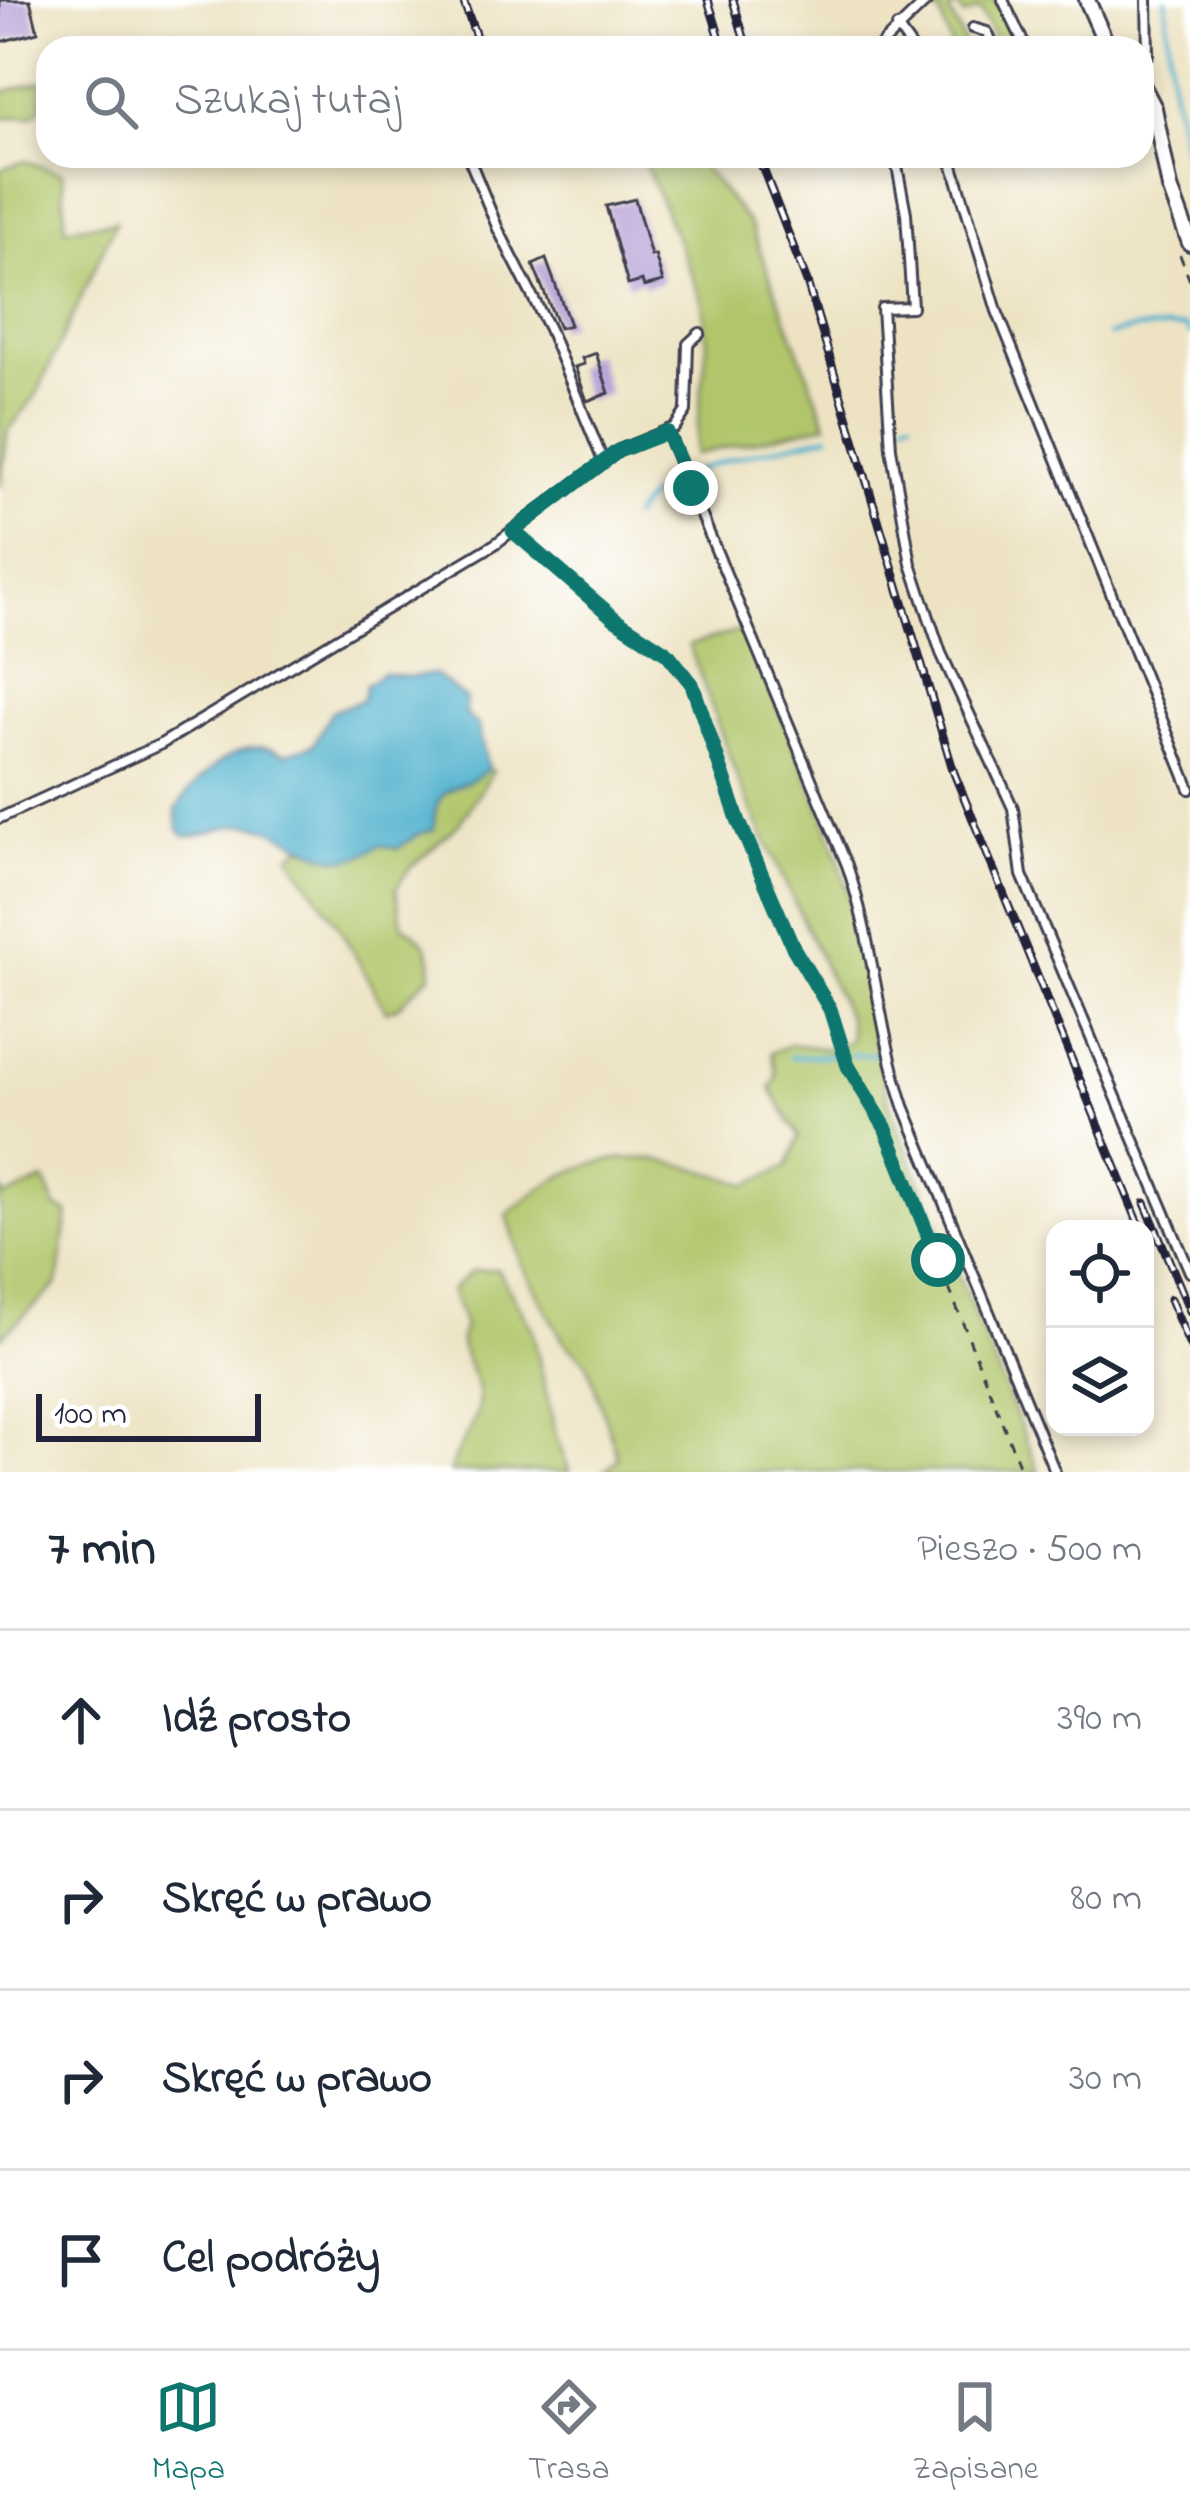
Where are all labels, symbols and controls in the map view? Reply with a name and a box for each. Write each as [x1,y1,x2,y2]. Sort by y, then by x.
search box [36,36,1154,168]
icon: search [78,69,144,135]
text: Szukaj tutaj [174,69,401,135]
route end [664,461,718,515]
map controls [1046,1220,1154,1436]
button: locate [1046,1220,1154,1328]
route start [911,1233,965,1287]
button: layers [1046,1328,1154,1436]
scale bar [36,1388,261,1441]
text: 100 m [54,1391,127,1439]
text: 7 min [48,1513,156,1588]
text: Pieszo · 500 m [917,1522,1142,1579]
icon: ahead [48,1687,114,1753]
text: Idź prosto [162,1687,351,1753]
text: 390 m [1057,1691,1142,1748]
icon: right [48,1867,114,1933]
text: Skręć w prawo [162,1867,432,1933]
text: 80 m [1071,1871,1142,1928]
icon: right [48,2047,114,2113]
text: Skręć w prawo [162,2047,432,2113]
text: 30 m [1069,2051,1142,2108]
icon: arrive [48,2227,114,2293]
text: Cel podróży [162,2227,380,2293]
tab: Mapa [151,2374,225,2494]
tab: Trasa [528,2374,610,2494]
tab: Zapisane [912,2374,1039,2494]

